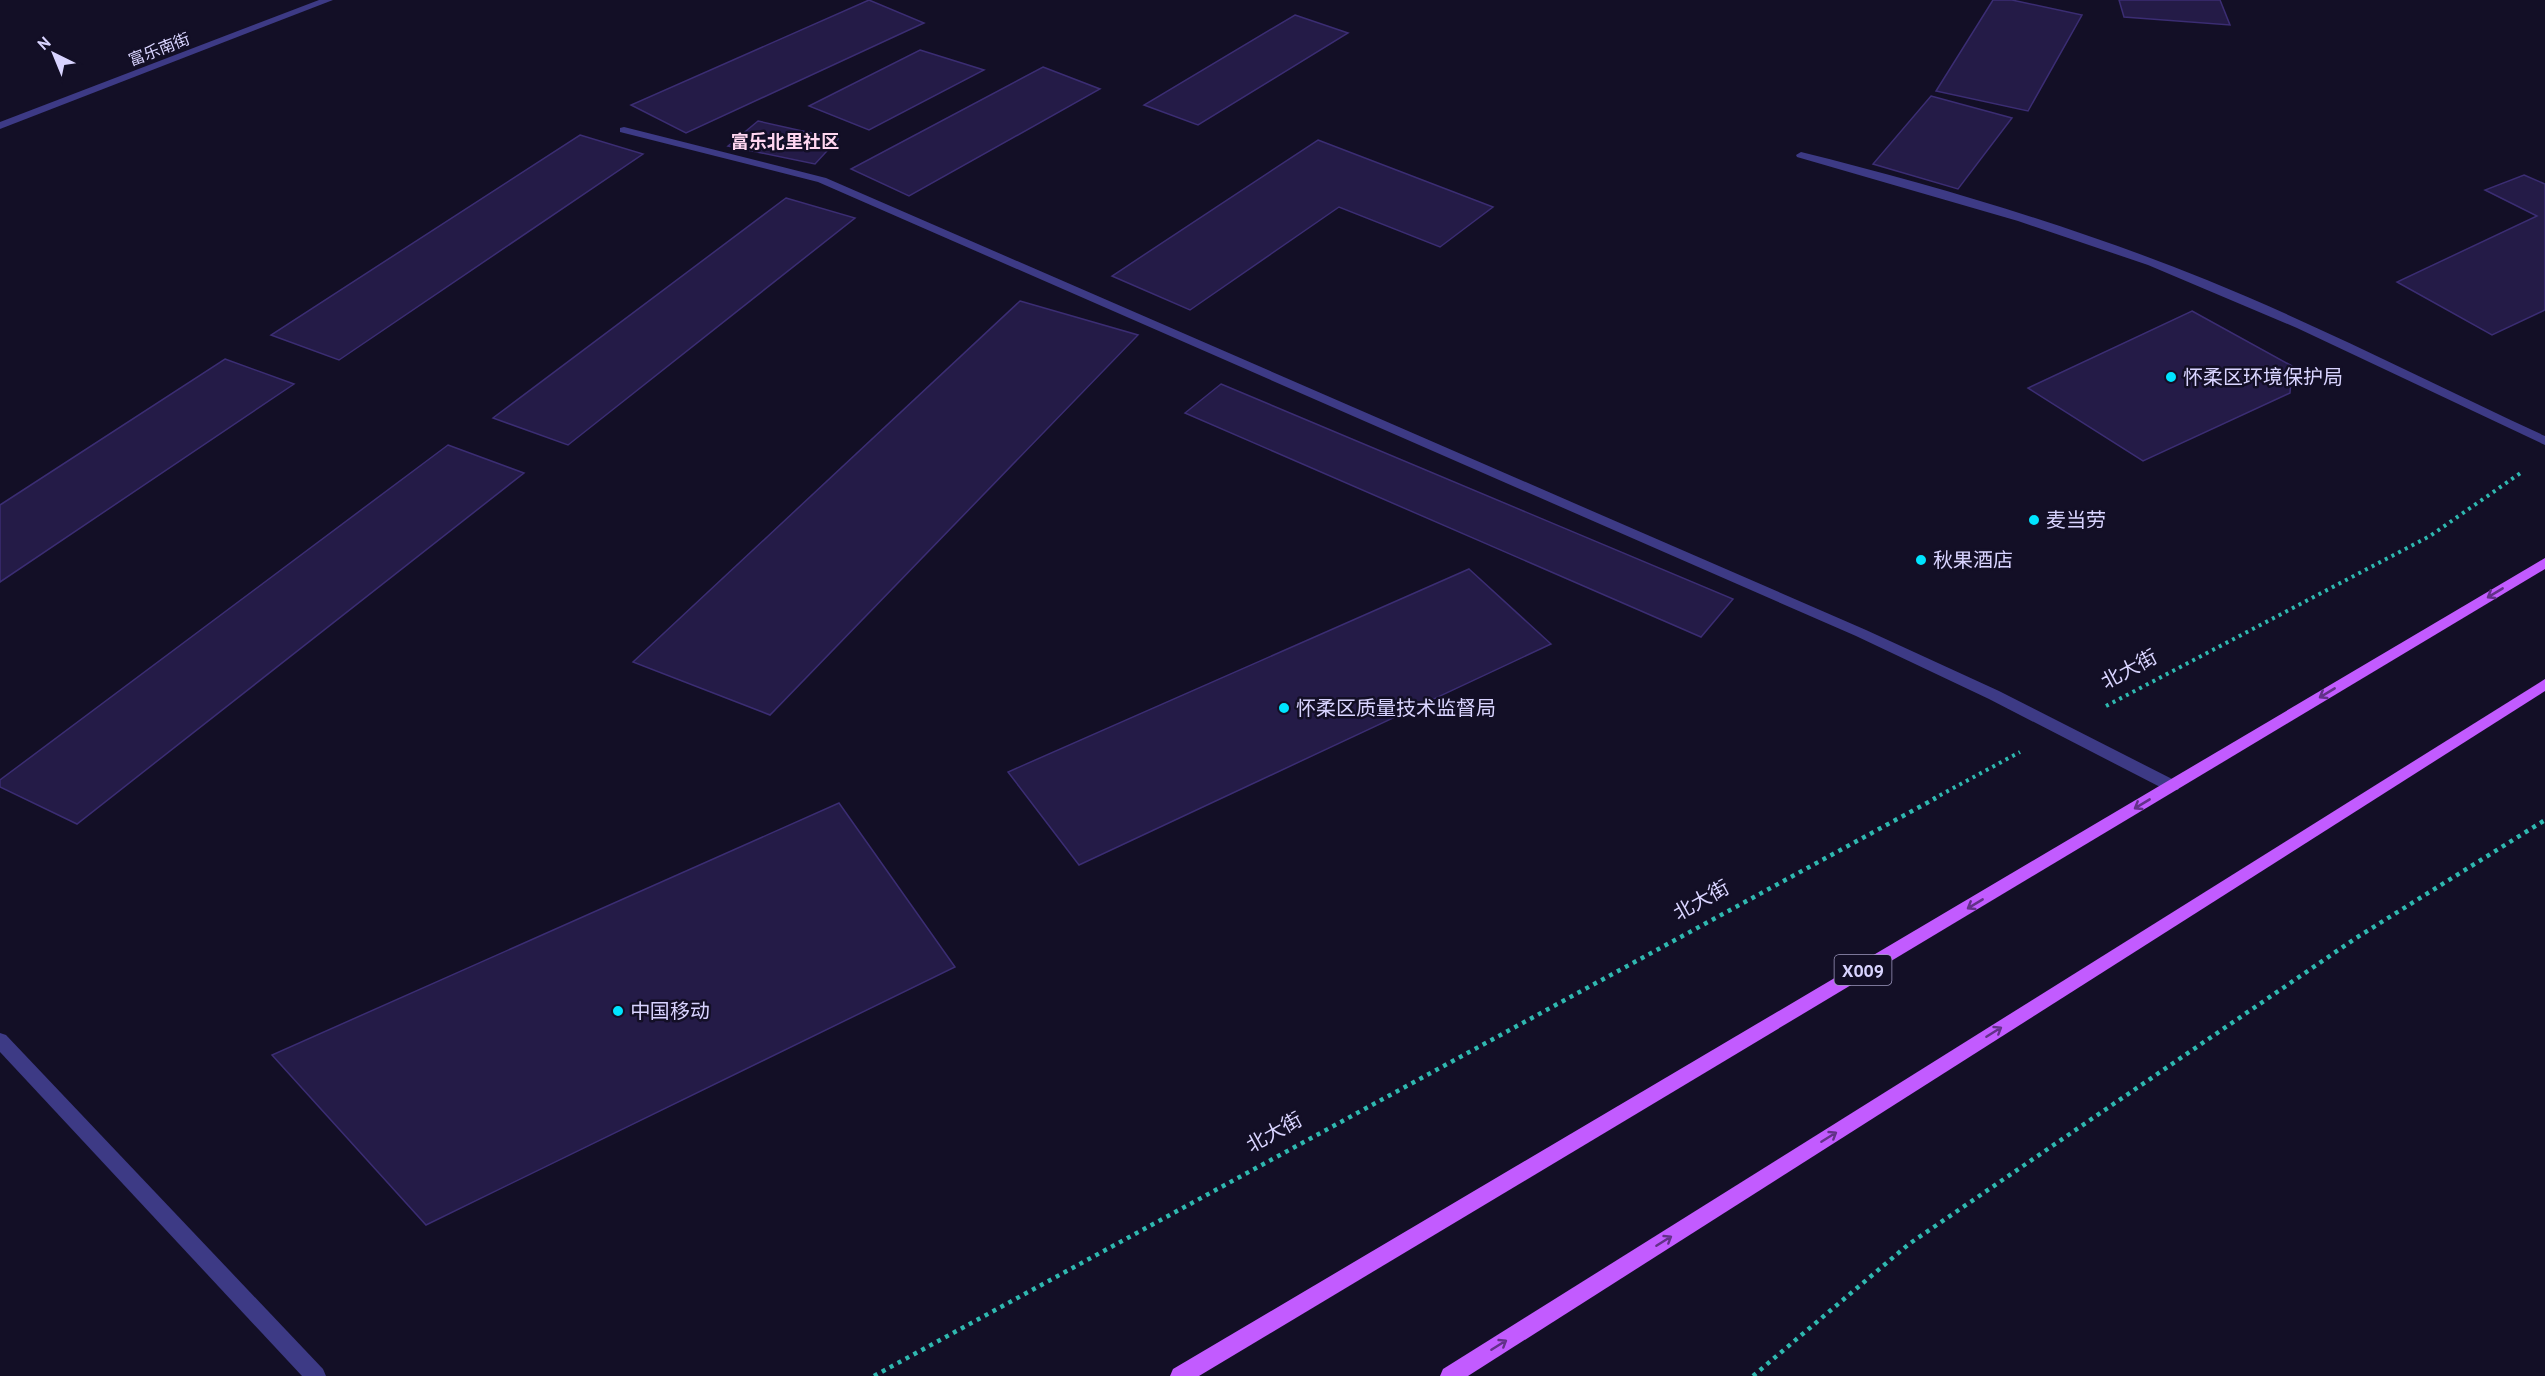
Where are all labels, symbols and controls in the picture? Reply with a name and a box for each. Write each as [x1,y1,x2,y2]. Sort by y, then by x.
north arrow [24,24,84,84]
street label: 富乐南街 [126,28,192,70]
text: N [33,32,54,54]
district label: 富乐北里社区 [731,130,839,153]
place label: 怀柔区环境保护局 [2183,364,2343,390]
marker: 怀柔区环境保护局 [2164,370,2178,384]
place label: 麦当劳 [2046,507,2106,533]
marker: 麦当劳 [2027,513,2041,527]
place label: 秋果酒店 [1933,547,2013,573]
marker: 秋果酒店 [1914,553,1928,567]
one-way arrow [2487,587,2504,599]
street label: 北大街 [2096,643,2162,695]
one-way arrow [2319,687,2336,699]
place label: 怀柔区质量技术监督局 [1296,695,1496,721]
marker: 怀柔区质量技术监督局 [1277,701,1291,715]
one-way arrow [2134,798,2151,810]
street label: 北大街 [1668,874,1734,926]
one-way arrow [1967,898,1984,910]
road number: X009 [1834,955,1892,985]
place label: 中国移动 [630,998,710,1024]
marker: 中国移动 [611,1004,625,1018]
one-way arrow [1985,1026,2002,1038]
street label: 北大街 [1241,1106,1307,1158]
one-way arrow [1820,1130,1837,1142]
one-way arrow [1655,1234,1672,1246]
one-way arrow [1490,1338,1507,1350]

